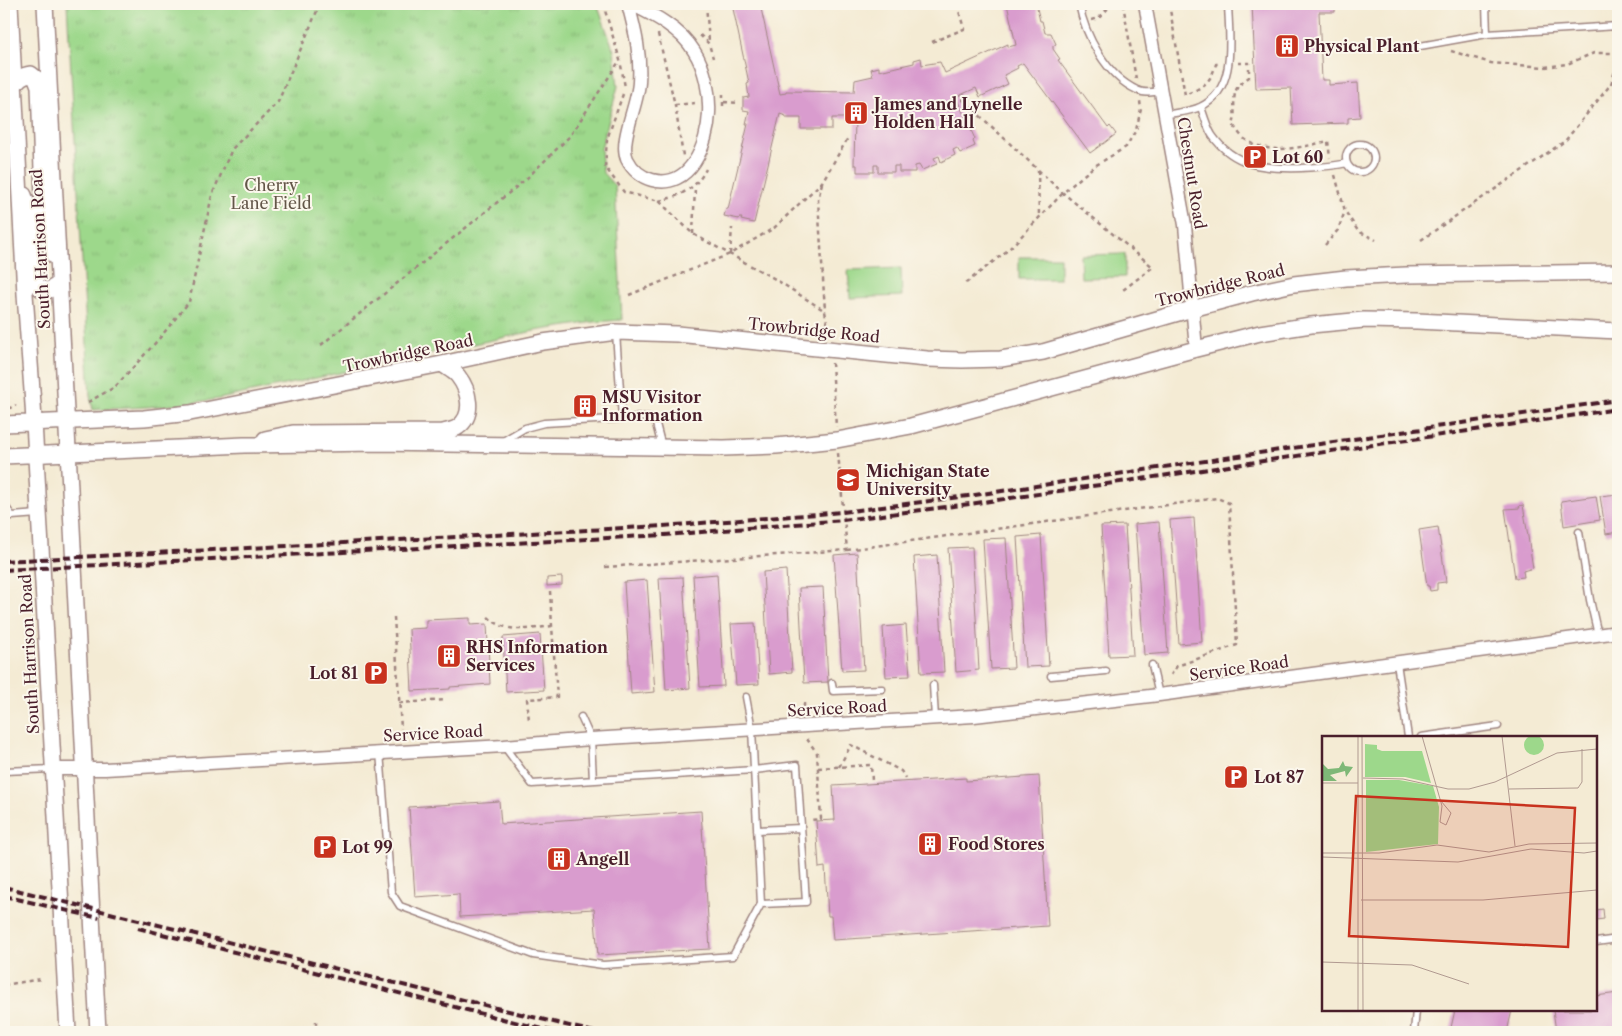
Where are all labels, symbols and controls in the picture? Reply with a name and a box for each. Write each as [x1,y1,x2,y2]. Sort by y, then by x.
building icon: Physical Plant [1274,33,1300,59]
place label: Physical Plant [1304,36,1420,56]
place label: James and Lynelle Holden Hall [871,94,1023,132]
building icon: James and Lynelle Holden Hall [843,100,869,126]
street label: Chestnut Road [1173,116,1211,231]
parking icon: Lot 60 [1242,144,1268,170]
place label: Lot 60 [1272,147,1323,167]
street label: South Harrison Road [26,168,54,330]
park label: Cherry Lane Field [231,175,312,213]
street label: Trowbridge Road [1153,259,1287,311]
street label: Trowbridge Road [747,313,881,347]
street label: Trowbridge Road [341,329,475,377]
place label: MSU Visitor Information [602,387,703,425]
building icon: MSU Visitor Information [572,393,598,419]
place label: Michigan State University [866,461,990,499]
school or university icon: Michigan State University [835,467,861,493]
street label: South Harrison Road [15,573,43,735]
place label: RHS Information Services [466,637,608,675]
building icon: RHS Information Services [436,643,462,669]
street label: Service Road [1188,651,1290,685]
parking icon: Lot 81 [363,660,389,686]
place label: Lot 81 [309,663,359,683]
street label: Service Road [787,695,888,721]
street label: Service Road [383,720,484,746]
inset map [1322,736,1597,1011]
parking icon: Lot 87 [1223,764,1249,790]
place label: Lot 87 [1254,767,1305,787]
building icon: Food Stores [917,831,943,857]
parking icon: Lot 99 [312,834,338,860]
place label: Food Stores [948,834,1045,854]
place label: Lot 99 [342,837,393,857]
building icon: Angell [546,846,572,872]
place label: Angell [575,849,630,869]

